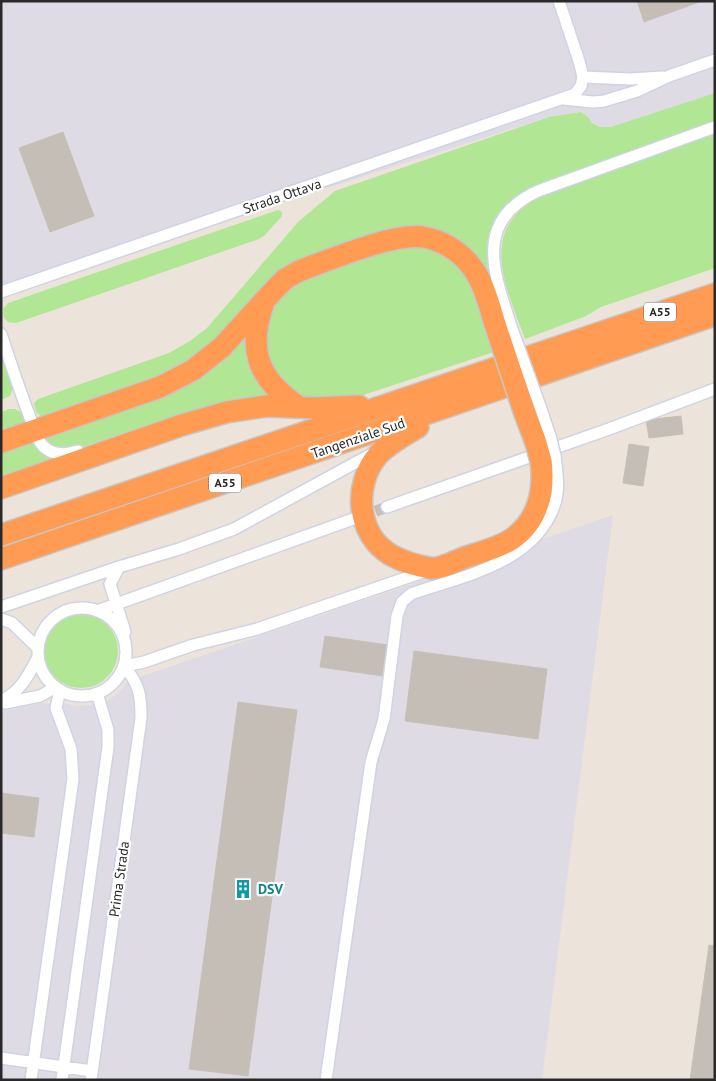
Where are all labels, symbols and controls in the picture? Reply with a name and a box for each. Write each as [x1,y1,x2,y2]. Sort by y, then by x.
street label: Strada Ottava [240,174,324,218]
road number: A55 [644,302,676,322]
street label: Tangenziale Sud [309,414,407,462]
road number: A55 [209,473,241,492]
street label: Prima Strada [105,840,133,918]
building icon: DSV [232,878,254,900]
place label: DSV [258,880,283,898]

